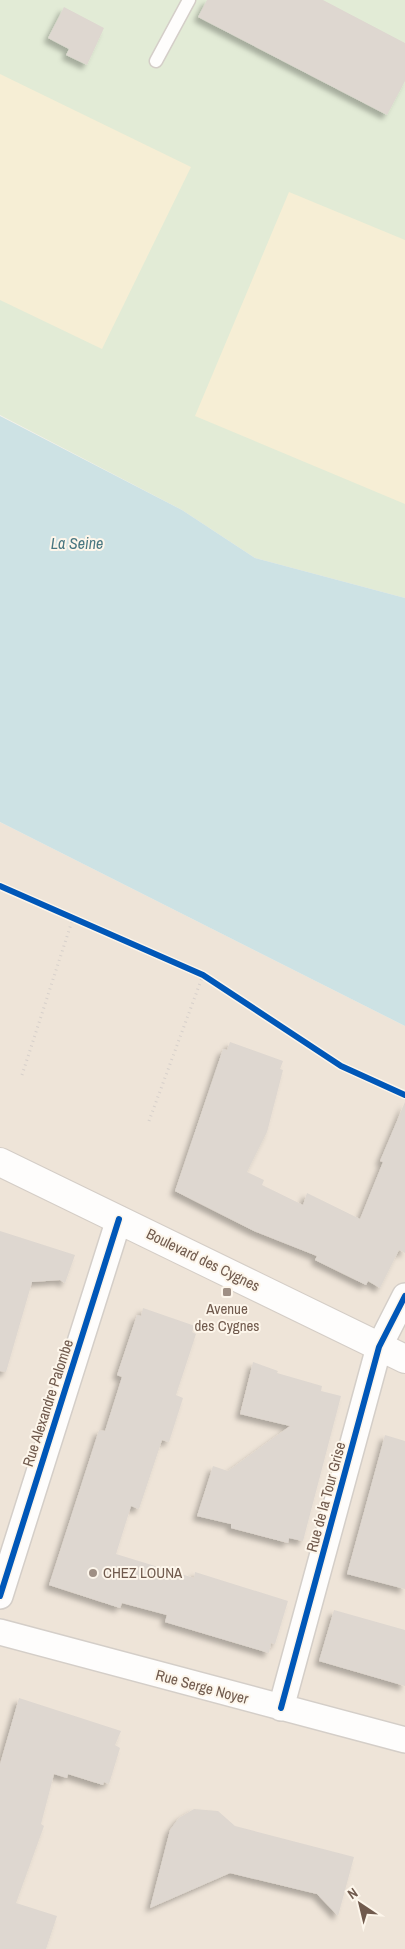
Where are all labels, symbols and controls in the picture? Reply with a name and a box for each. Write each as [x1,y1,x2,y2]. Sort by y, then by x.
water label: La Seine [51,532,103,554]
street label: Boulevard des Cygnes [143,1223,263,1296]
marker: Avenue des Cygnes [221,1286,233,1298]
place label: Avenue des Cygnes [195,1298,259,1336]
street label: Rue Alexandre Palombe [17,1336,78,1469]
street label: Rue de la Tour Grise [301,1439,350,1554]
place label: CHEZ LOUNA [103,1562,183,1583]
marker: CHEZ LOUNA [87,1567,99,1579]
street label: Rue Serge Noyer [154,1664,251,1709]
north arrow [335,1879,385,1929]
text: N [344,1884,361,1903]

